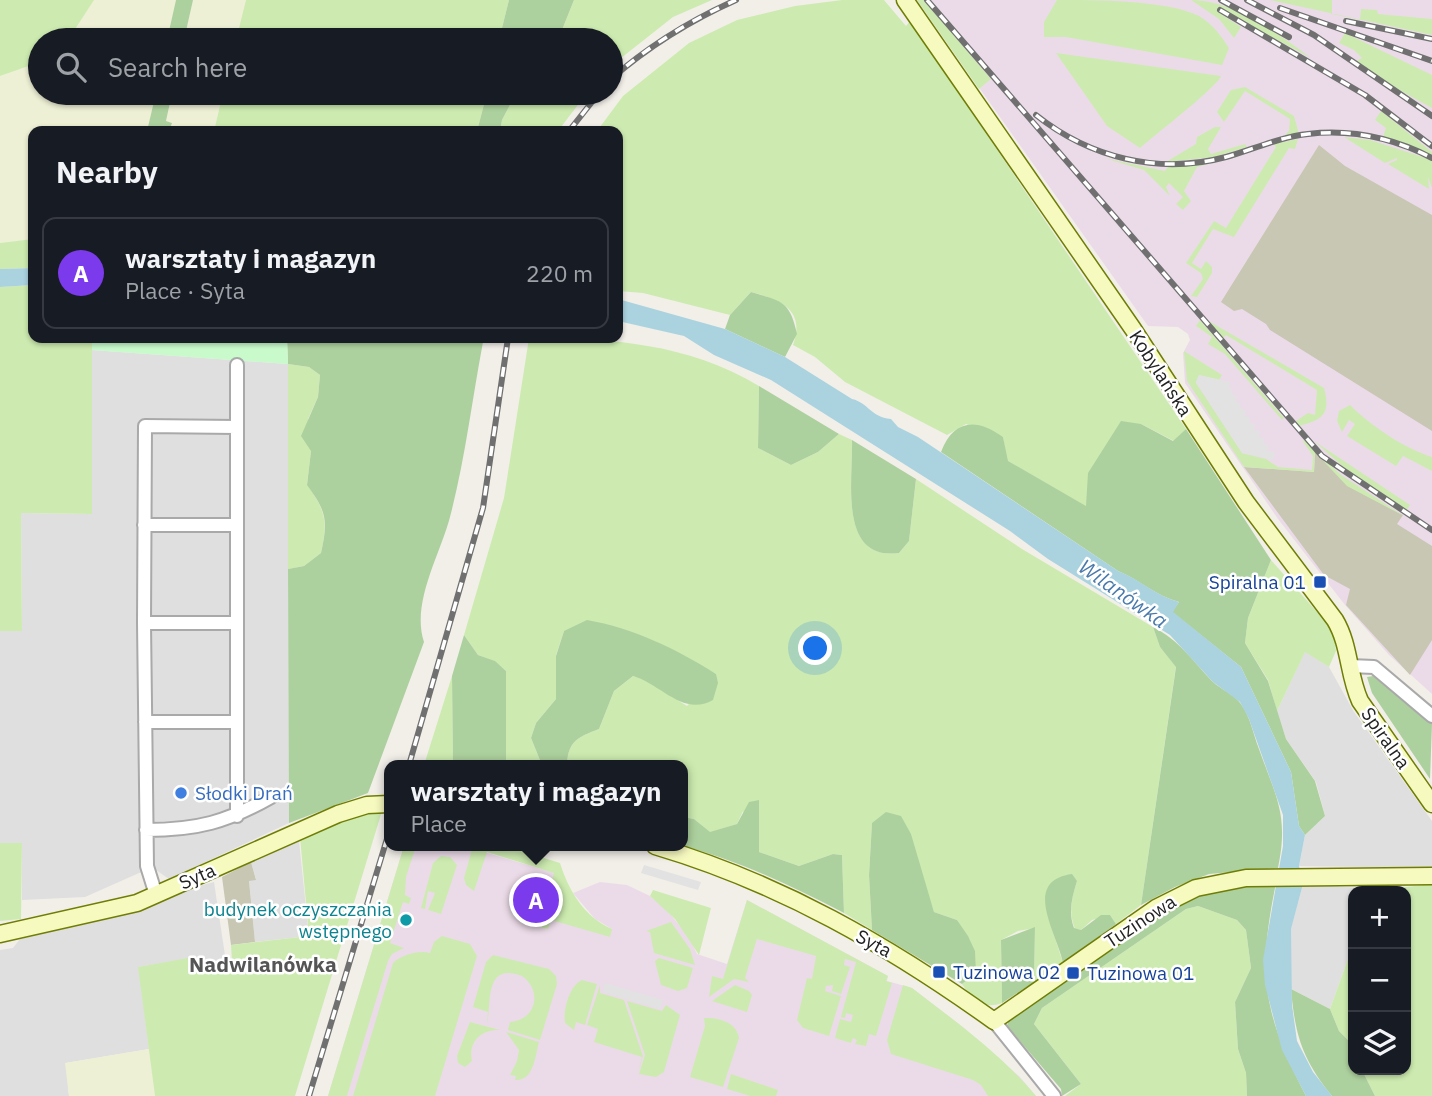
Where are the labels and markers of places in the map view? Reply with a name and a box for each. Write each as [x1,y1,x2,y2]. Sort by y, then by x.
place label: Spiralna 01 [1209,570,1306,594]
marker: Spiralna 01 [1312,574,1328,590]
place label: Słodki Drań [195,781,293,805]
marker: Słodki Drań [173,785,189,801]
pin: A [513,874,559,926]
place label: budynek oczyszczania wstępnego [204,897,392,943]
marker: budynek oczyszczania wstępnego [398,912,414,928]
place label: Tuzinowa 02 [953,960,1060,984]
place label: Tuzinowa 01 [1087,961,1194,985]
marker: Tuzinowa 02 [931,964,947,980]
marker: Tuzinowa 01 [1065,965,1081,981]

